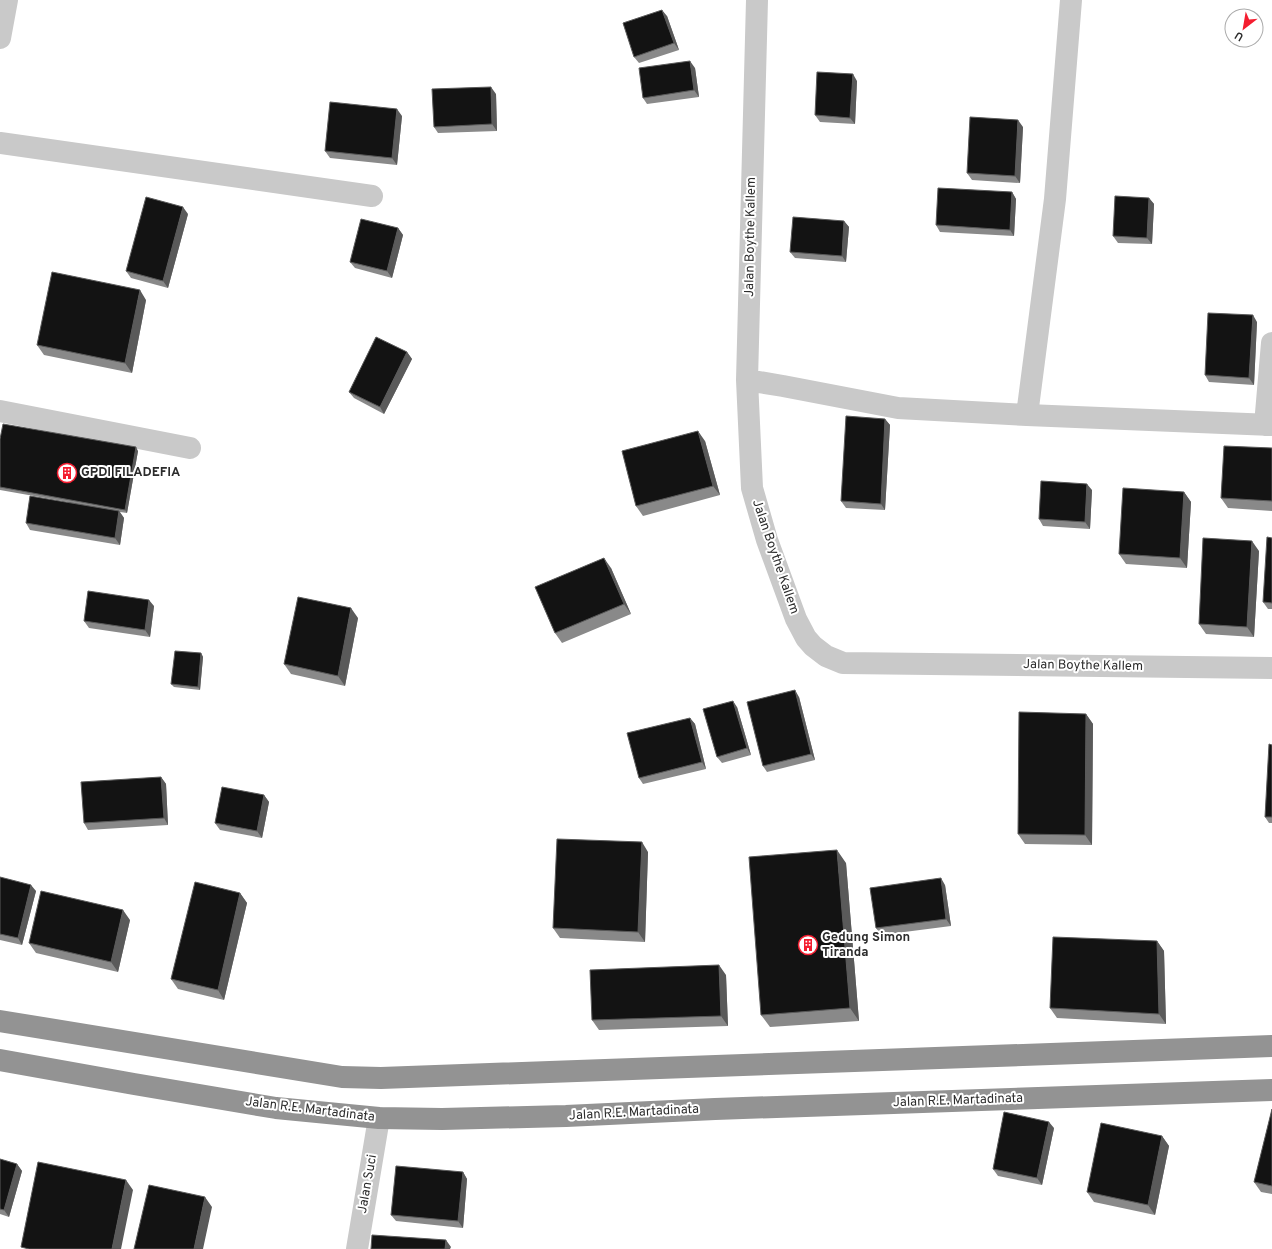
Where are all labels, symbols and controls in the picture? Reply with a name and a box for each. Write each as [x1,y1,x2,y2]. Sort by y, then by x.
north arrow [1224,8,1264,48]
text: U [1232,28,1246,44]
street label: Jalan Boythe Kallem [742,177,760,297]
building icon: GPDI FILADEFIA [56,462,78,484]
place label: GPDI FILADEFIA [81,465,180,481]
street label: Jalan Boythe Kallem [748,498,802,616]
street label: Jalan Boythe Kallem [1023,657,1143,675]
place label: Gedung Simon Tiranda [822,930,910,961]
building icon: Gedung Simon Tiranda [797,934,819,956]
street label: Jalan R.E. Martadinata [893,1091,1023,1111]
street label: Jalan R.E. Martadinata [244,1094,376,1126]
street label: Jalan R.E. Martadinata [569,1102,699,1124]
street label: Jalan Suci [355,1153,381,1215]

